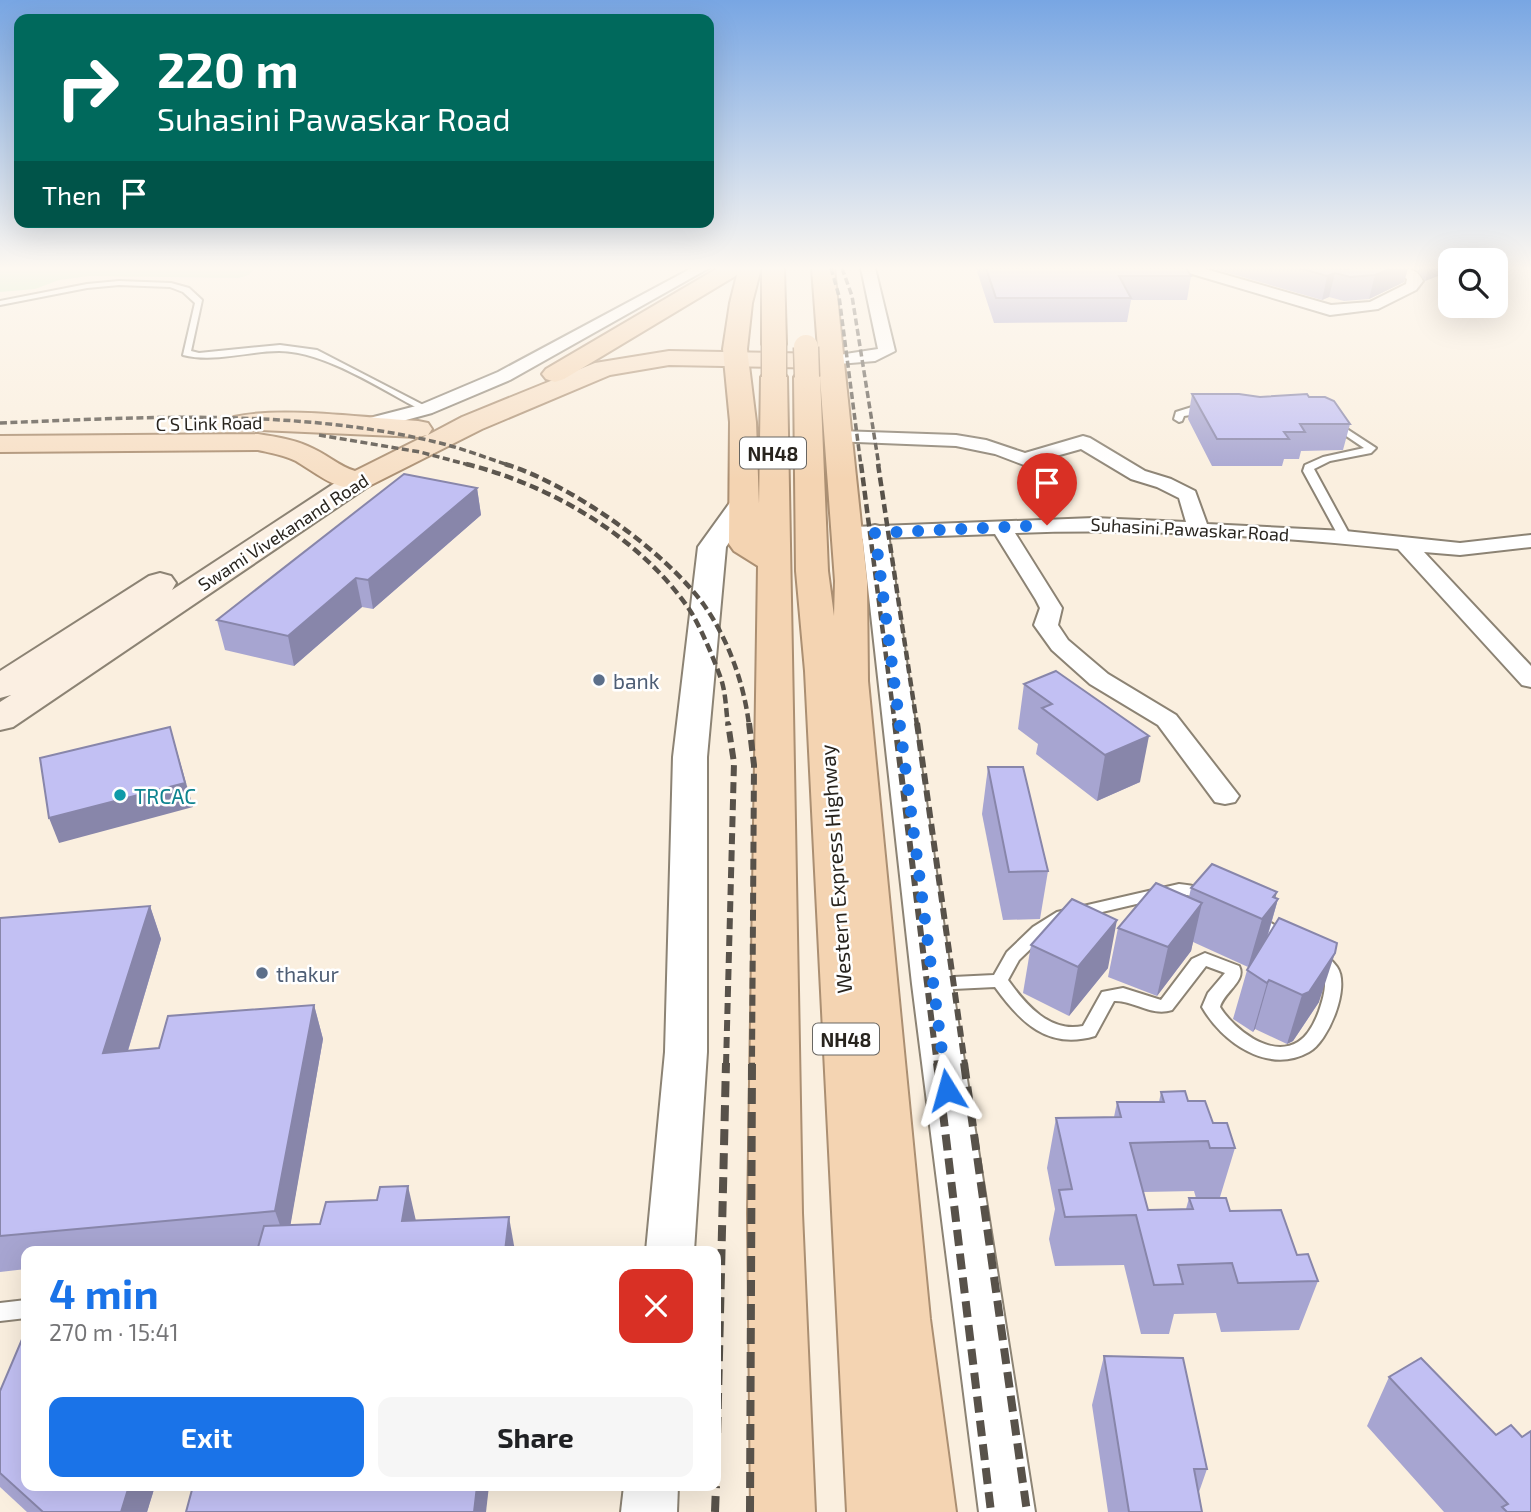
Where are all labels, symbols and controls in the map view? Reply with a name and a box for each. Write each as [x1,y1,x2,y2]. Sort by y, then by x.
text: 220 m [157,39,299,98]
icon: right [42,42,133,133]
text: Suhasini Pawaskar Road [157,99,510,137]
icon: arrive [115,175,153,213]
text: Then [42,179,101,210]
map controls [1438,248,1508,318]
button: search [1438,248,1508,318]
street label: C S Link Road [155,411,263,435]
road number: NH48 [740,437,806,468]
pin [1017,453,1077,525]
icon: arrive [1028,464,1066,502]
street label: Swami Vivekanand Road [194,469,372,595]
street label: Suhasini Pawaskar Road [1090,513,1290,545]
place label: bank [613,668,660,693]
marker: bank [591,672,607,688]
street label: Western Express Highway [814,744,856,994]
place label: TRCAC [134,783,196,808]
marker: TRCAC [112,787,128,803]
place label: thakur [276,961,339,986]
marker: thakur [254,965,270,981]
road number: NH48 [813,1023,879,1054]
position arrow [910,1053,984,1127]
text: 4 min [49,1267,159,1317]
button: close [619,1269,693,1343]
text: 270 m · 15:41 [49,1318,179,1346]
button: Exit [49,1397,364,1477]
button: Share [378,1397,693,1477]

